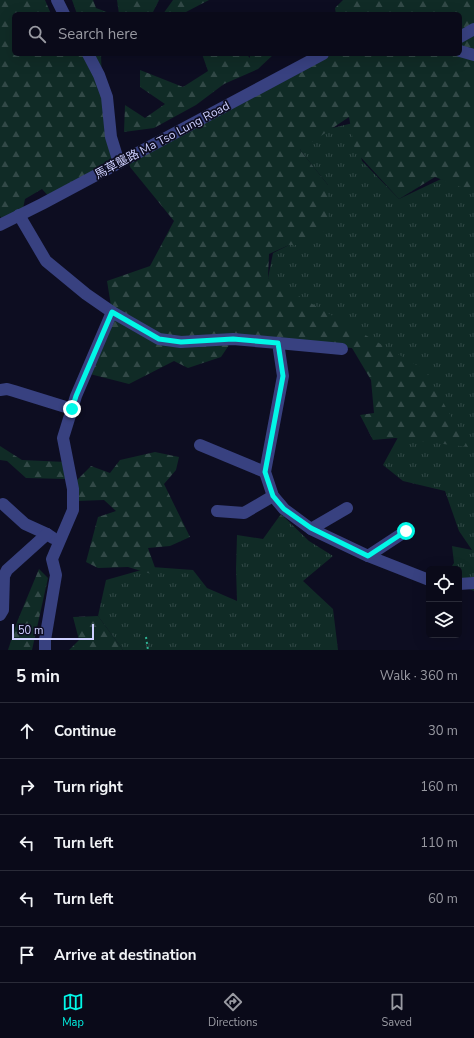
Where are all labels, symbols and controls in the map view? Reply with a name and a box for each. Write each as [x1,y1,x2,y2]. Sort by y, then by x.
search box [12,12,462,56]
icon: search [26,23,48,45]
text: Search here [58,24,138,44]
street label: 馬草壟路 Ma Tso Lung Road [92,98,232,182]
route end [63,400,81,418]
route start [397,522,415,540]
map controls [426,566,462,638]
button: locate [426,566,462,602]
button: layers [426,602,462,638]
scale bar [12,622,94,641]
text: 50 m [18,623,43,638]
text: 5 min [16,665,60,688]
text: Walk · 360 m [380,667,458,685]
icon: ahead [16,720,38,742]
text: Continue [54,721,116,741]
text: 30 m [428,722,458,740]
icon: right [16,776,38,798]
text: Turn right [54,777,123,797]
text: 160 m [420,778,458,796]
icon: left [16,832,38,854]
text: Turn left [54,833,113,853]
text: 110 m [420,834,458,852]
icon: left [16,888,38,910]
text: Turn left [54,889,113,909]
text: 60 m [428,890,458,908]
icon: arrive [16,944,38,966]
text: Arrive at destination [54,945,197,965]
tab: Map [62,991,84,1030]
tab: Directions [208,991,258,1030]
tab: Saved [382,991,412,1030]

